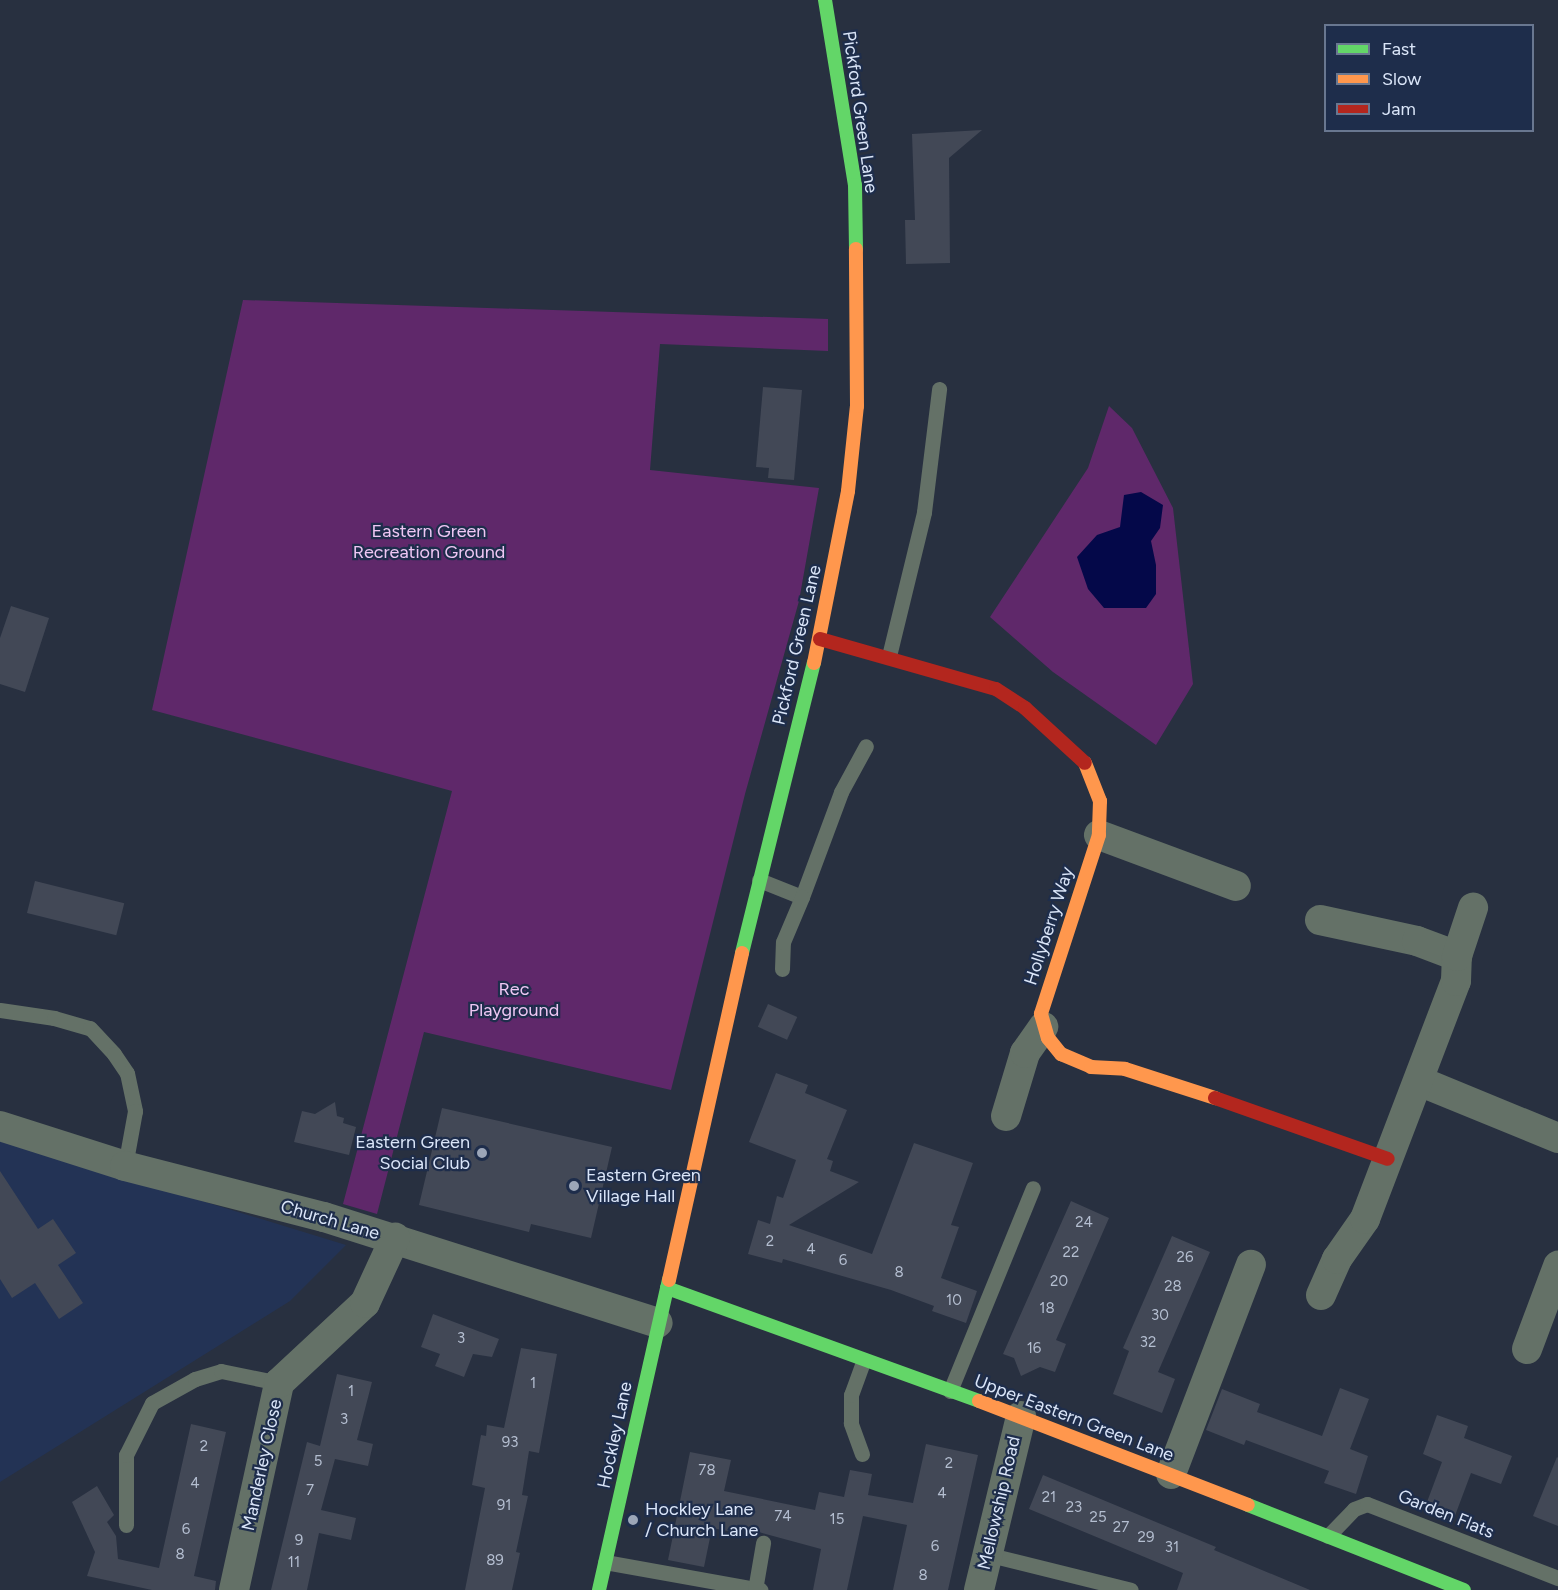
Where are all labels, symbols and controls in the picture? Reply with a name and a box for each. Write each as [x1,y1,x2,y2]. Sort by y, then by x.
legend [1324,24,1534,132]
street label: Pickford Green Lane [838,30,882,194]
text: Fast [1382,38,1416,60]
text: Slow [1382,68,1421,90]
text: Jam [1382,98,1416,120]
park label: Eastern Green Recreation Ground [353,521,505,564]
street label: Pickford Green Lane [768,563,826,727]
street label: Hollyberry Way [1020,864,1078,988]
park label: Rec Playground [469,979,559,1022]
place label: Eastern Green Social Club [355,1132,470,1174]
marker: Eastern Green Social Club [475,1146,489,1160]
place label: Eastern Green Village Hall [586,1165,701,1208]
marker: Eastern Green Village Hall [567,1179,581,1193]
street label: Church Lane [278,1196,382,1244]
house number: 24 [1075,1214,1093,1232]
house number: 2 [766,1233,774,1251]
house number: 4 [806,1241,816,1259]
house number: 22 [1063,1244,1079,1262]
house number: 26 [1177,1249,1193,1267]
house number: 6 [839,1252,847,1270]
house number: 8 [894,1264,904,1282]
house number: 20 [1050,1273,1068,1291]
house number: 28 [1164,1278,1182,1296]
house number: 10 [946,1292,962,1310]
house number: 18 [1039,1300,1055,1318]
house number: 30 [1151,1307,1169,1325]
house number: 3 [457,1330,465,1348]
house number: 32 [1140,1334,1156,1352]
house number: 16 [1027,1340,1041,1358]
street label: Upper Eastern Green Lane [971,1370,1177,1466]
house number: 1 [530,1375,536,1393]
street label: Hockley Lane [593,1380,637,1490]
house number: 1 [348,1383,354,1401]
street label: Manderley Close [238,1397,286,1533]
house number: 3 [340,1411,348,1429]
house number: 93 [502,1434,518,1452]
street label: Mellowship Road [973,1434,1025,1572]
house number: 2 [200,1438,208,1456]
house number: 5 [314,1453,322,1471]
house number: 2 [945,1455,953,1473]
house number: 78 [698,1462,716,1480]
house number: 4 [190,1475,200,1493]
house number: 7 [306,1482,314,1500]
house number: 4 [937,1485,947,1503]
street label: Garden Flats [1395,1485,1497,1543]
house number: 21 [1042,1489,1056,1507]
house number: 91 [497,1497,511,1515]
place label: Hockley Lane / Church Lane [645,1499,758,1541]
house number: 23 [1066,1499,1082,1517]
house number: 74 [774,1508,792,1526]
house number: 25 [1089,1509,1107,1527]
house number: 15 [830,1511,844,1529]
marker: Hockley Lane / Church Lane [626,1513,640,1527]
house number: 27 [1113,1519,1129,1537]
house number: 6 [182,1521,190,1539]
house number: 29 [1138,1529,1154,1547]
house number: 9 [295,1532,303,1550]
house number: 6 [931,1538,939,1556]
house number: 31 [1165,1539,1179,1557]
house number: 8 [175,1546,185,1564]
house number: 89 [486,1552,504,1570]
house number: 11 [288,1554,300,1572]
house number: 8 [918,1567,928,1585]

